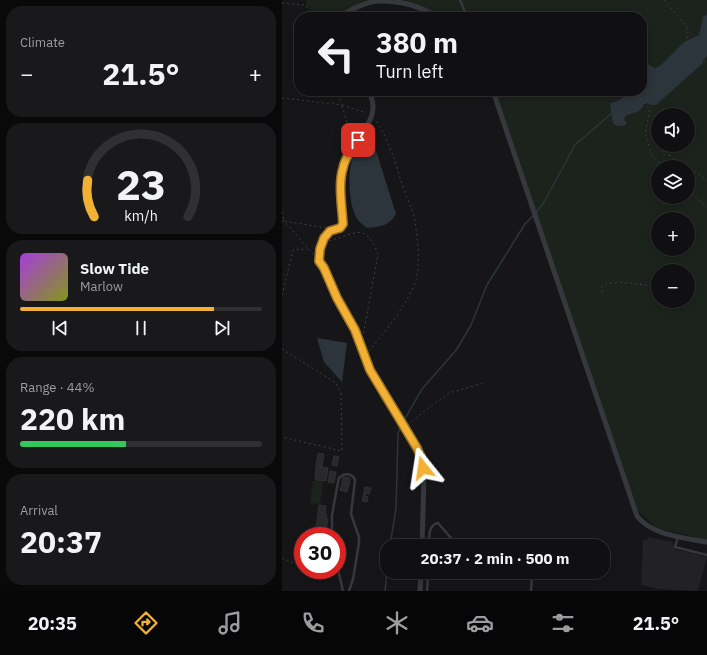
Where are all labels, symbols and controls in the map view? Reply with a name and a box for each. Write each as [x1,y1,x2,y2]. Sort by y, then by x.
text: 380 m [376,24,458,61]
icon: left [310,28,362,80]
text: Climate [20,34,65,51]
text: 21.5° [102,54,180,93]
text: − [20,59,33,88]
text: + [249,59,262,88]
text: Turn left [376,60,444,83]
map controls [651,108,695,308]
button: sound [651,108,695,152]
pin [341,123,375,157]
icon: arrive [347,129,369,151]
text: 23 [116,156,166,210]
button: layers [651,160,695,204]
text: km/h [124,205,158,224]
button: + [651,212,695,256]
text: Slow Tide [80,259,149,278]
button: − [651,264,695,308]
text: Marlow [80,278,123,295]
icon: previous [49,317,71,339]
icon: pause [130,317,152,339]
icon: next [211,317,233,339]
text: Range · 44% [20,379,94,396]
text: 220 km [20,399,125,438]
position arrow [402,447,444,489]
text: Arrival [20,502,58,519]
text: 20:37 [20,522,102,561]
speed limit sign: 30 [294,527,346,579]
text: 20:37 · 2 min · 500 m [421,549,569,568]
icon: directions [132,609,160,637]
icon: music [216,609,244,637]
icon: phone [299,609,327,637]
icon: climate [383,609,411,637]
icon: car [466,609,494,637]
icon: filters [549,609,577,637]
text: 20:35 [28,612,77,635]
text: 21.5° [633,612,679,635]

